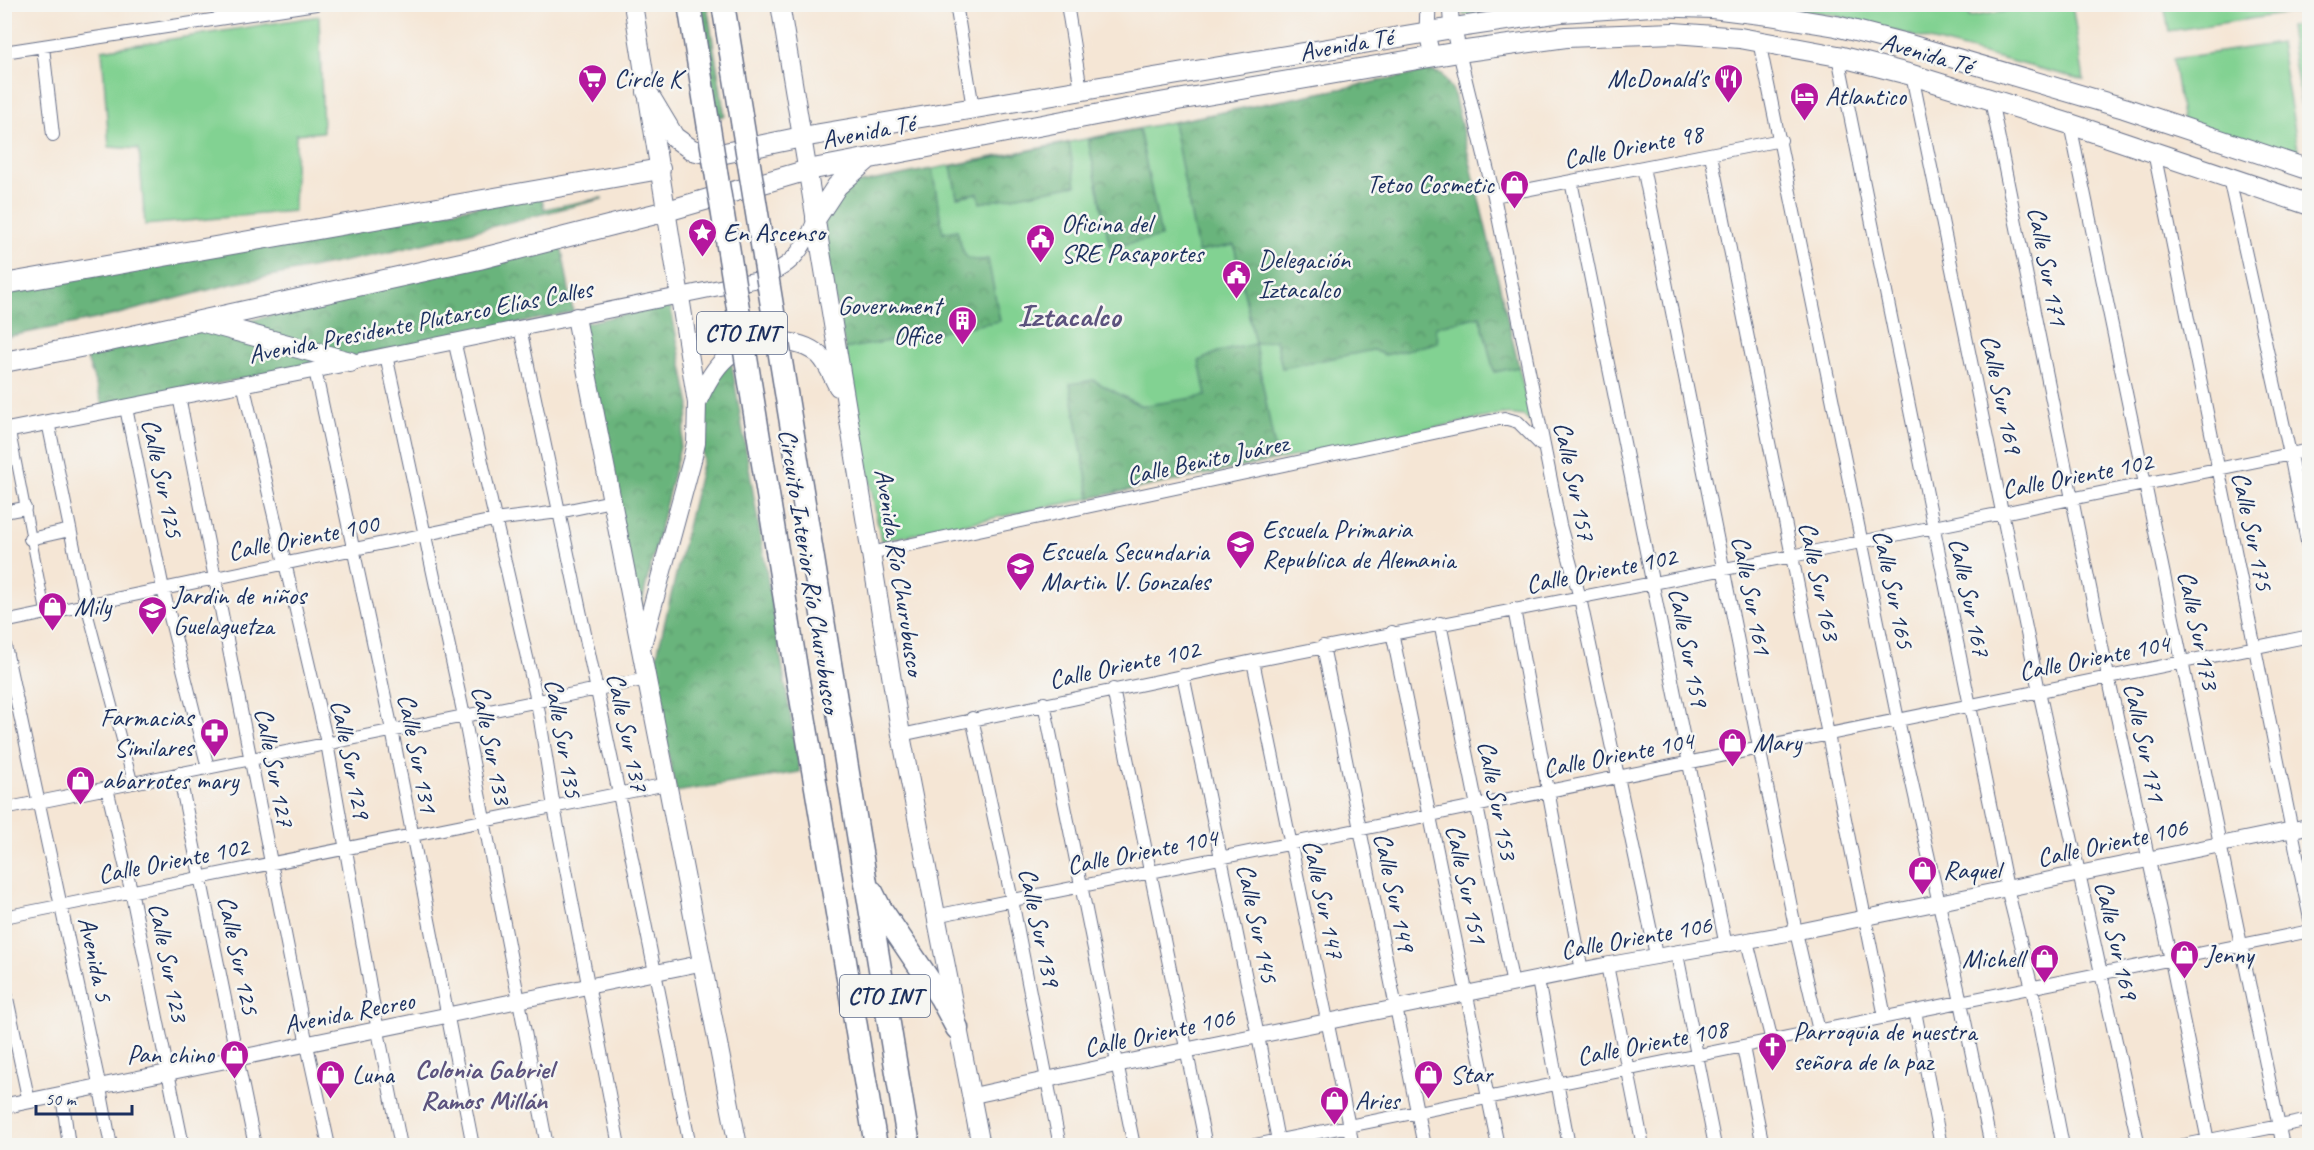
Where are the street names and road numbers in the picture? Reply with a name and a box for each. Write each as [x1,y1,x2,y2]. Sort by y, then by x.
street label: Avenida Té [1297,19,1399,69]
street label: Avenida Té [1877,25,1980,83]
street label: Avenida Té [819,106,921,157]
street label: Calle Oriente 98 [1561,116,1708,176]
street label: Calle Sur 171 [2020,204,2075,329]
street label: Avenida Presidente Plutarco Elías Calles [246,272,597,371]
road number: CTO INT [697,312,787,354]
street label: Calle Sur 169 [1973,332,2031,459]
street label: Calle Sur 125 [134,416,191,542]
street label: Calle Sur 157 [1546,419,1603,545]
street label: Calle Benito Juárez [1123,426,1294,493]
street label: Circuito Interior Río Churubusco [771,427,849,718]
street label: Calle Oriente 102 [1999,444,2158,506]
street label: Avenida Río Churubusco [867,466,933,681]
street label: Calle Sur 175 [2224,469,2281,595]
street label: Calle Oriente 100 [225,506,384,568]
street label: Calle Sur 163 [1791,519,1849,646]
street label: Calle Sur 165 [1865,527,1922,653]
street label: Calle Sur 161 [1724,533,1779,658]
street label: Calle Sur 167 [1941,535,1998,661]
street label: Calle Oriente 102 [1523,539,1682,601]
street label: Calle Sur 173 [2170,568,2228,695]
street label: Calle Sur 159 [1661,585,1717,711]
street label: Calle Oriente 104 [2016,626,2175,688]
street label: Calle Oriente 102 [1046,632,1205,697]
street label: Calle Sur 137 [599,670,656,796]
street label: Calle Sur 135 [537,676,590,801]
street label: Calle Sur 171 [2116,680,2173,806]
street label: Calle Sur 133 [464,683,520,809]
street label: Calle Sur 131 [390,691,445,816]
street label: Calle Sur 129 [323,697,379,823]
street label: Calle Sur 127 [247,705,302,830]
street label: Calle Oriente 104 [1540,723,1699,785]
street label: Calle Sur 153 [1470,738,1526,864]
street label: Calle Oriente 106 [2034,810,2192,875]
street label: Calle Oriente 104 [1064,820,1223,882]
street label: Calle Sur 151 [1438,822,1495,948]
street label: Calle Oriente 102 [95,829,254,891]
street label: Calle Sur 149 [1366,830,1424,957]
street label: Calle Sur 147 [1295,837,1352,963]
street label: Calle Sur 145 [1229,861,1286,987]
street label: Calle Sur 139 [1011,865,1069,992]
street label: Calle Sur 169 [2087,878,2147,1005]
street label: Calle Sur 125 [210,893,267,1019]
street label: Calle Sur 123 [141,900,197,1026]
street label: Calle Oriente 106 [1558,908,1716,967]
street label: Avenida 5 [70,914,121,1006]
road number: CTO INT [840,975,930,1017]
street label: Avenida Recreo [281,983,419,1041]
street label: Calle Oriente 106 [1081,1000,1239,1065]
street label: Calle Oriente 108 [1574,1011,1733,1073]

